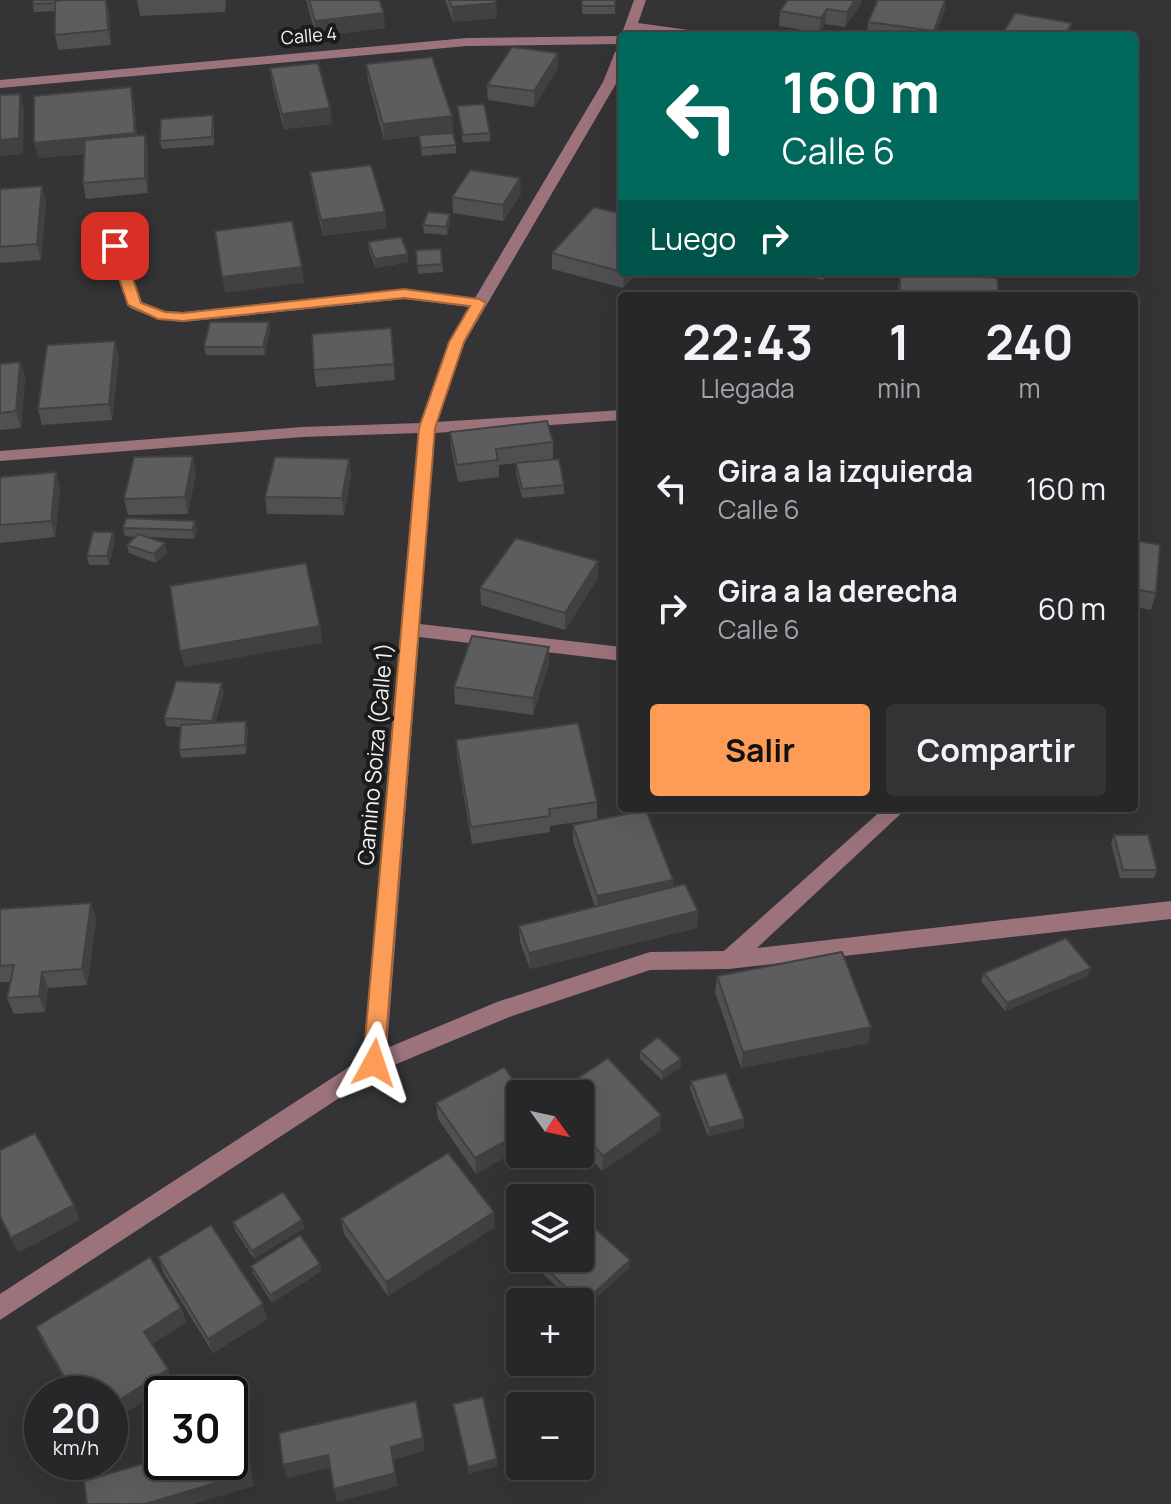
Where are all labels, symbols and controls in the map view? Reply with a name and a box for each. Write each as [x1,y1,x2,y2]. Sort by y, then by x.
street label: Calle 4 [280,21,338,49]
text: 160 m [782,53,940,130]
icon: left [650,64,754,168]
text: Calle 6 [782,126,895,175]
pin [81,212,149,280]
icon: right [752,216,796,260]
text: Luego [650,218,736,259]
icon: arrive [93,224,137,268]
text: 22:43 [682,309,813,374]
text: 1 [889,309,910,374]
text: 240 [985,309,1074,374]
text: Llegada [701,370,795,406]
text: min [877,370,921,406]
text: m [1018,370,1040,406]
text: Gira a la izquierda [718,450,973,491]
icon: left [650,466,694,510]
text: 160 m [1026,468,1106,509]
text: Calle 6 [718,491,800,527]
text: Gira a la derecha [718,570,958,611]
icon: right [650,586,694,630]
text: 60 m [1038,588,1106,629]
text: Calle 6 [718,611,800,647]
street label: Camino Soiza (Calle 1) [350,641,400,867]
button: Salir [650,704,870,796]
button: Compartir [886,704,1106,796]
position arrow [332,1021,416,1105]
north arrow [506,1080,594,1168]
map controls [506,1080,594,1480]
button: layers [506,1184,594,1272]
button: + [506,1288,594,1376]
speed limit sign: 30 [144,1376,248,1480]
text: 20 [51,1390,101,1445]
button: − [506,1392,594,1480]
text: km/h [53,1434,99,1461]

